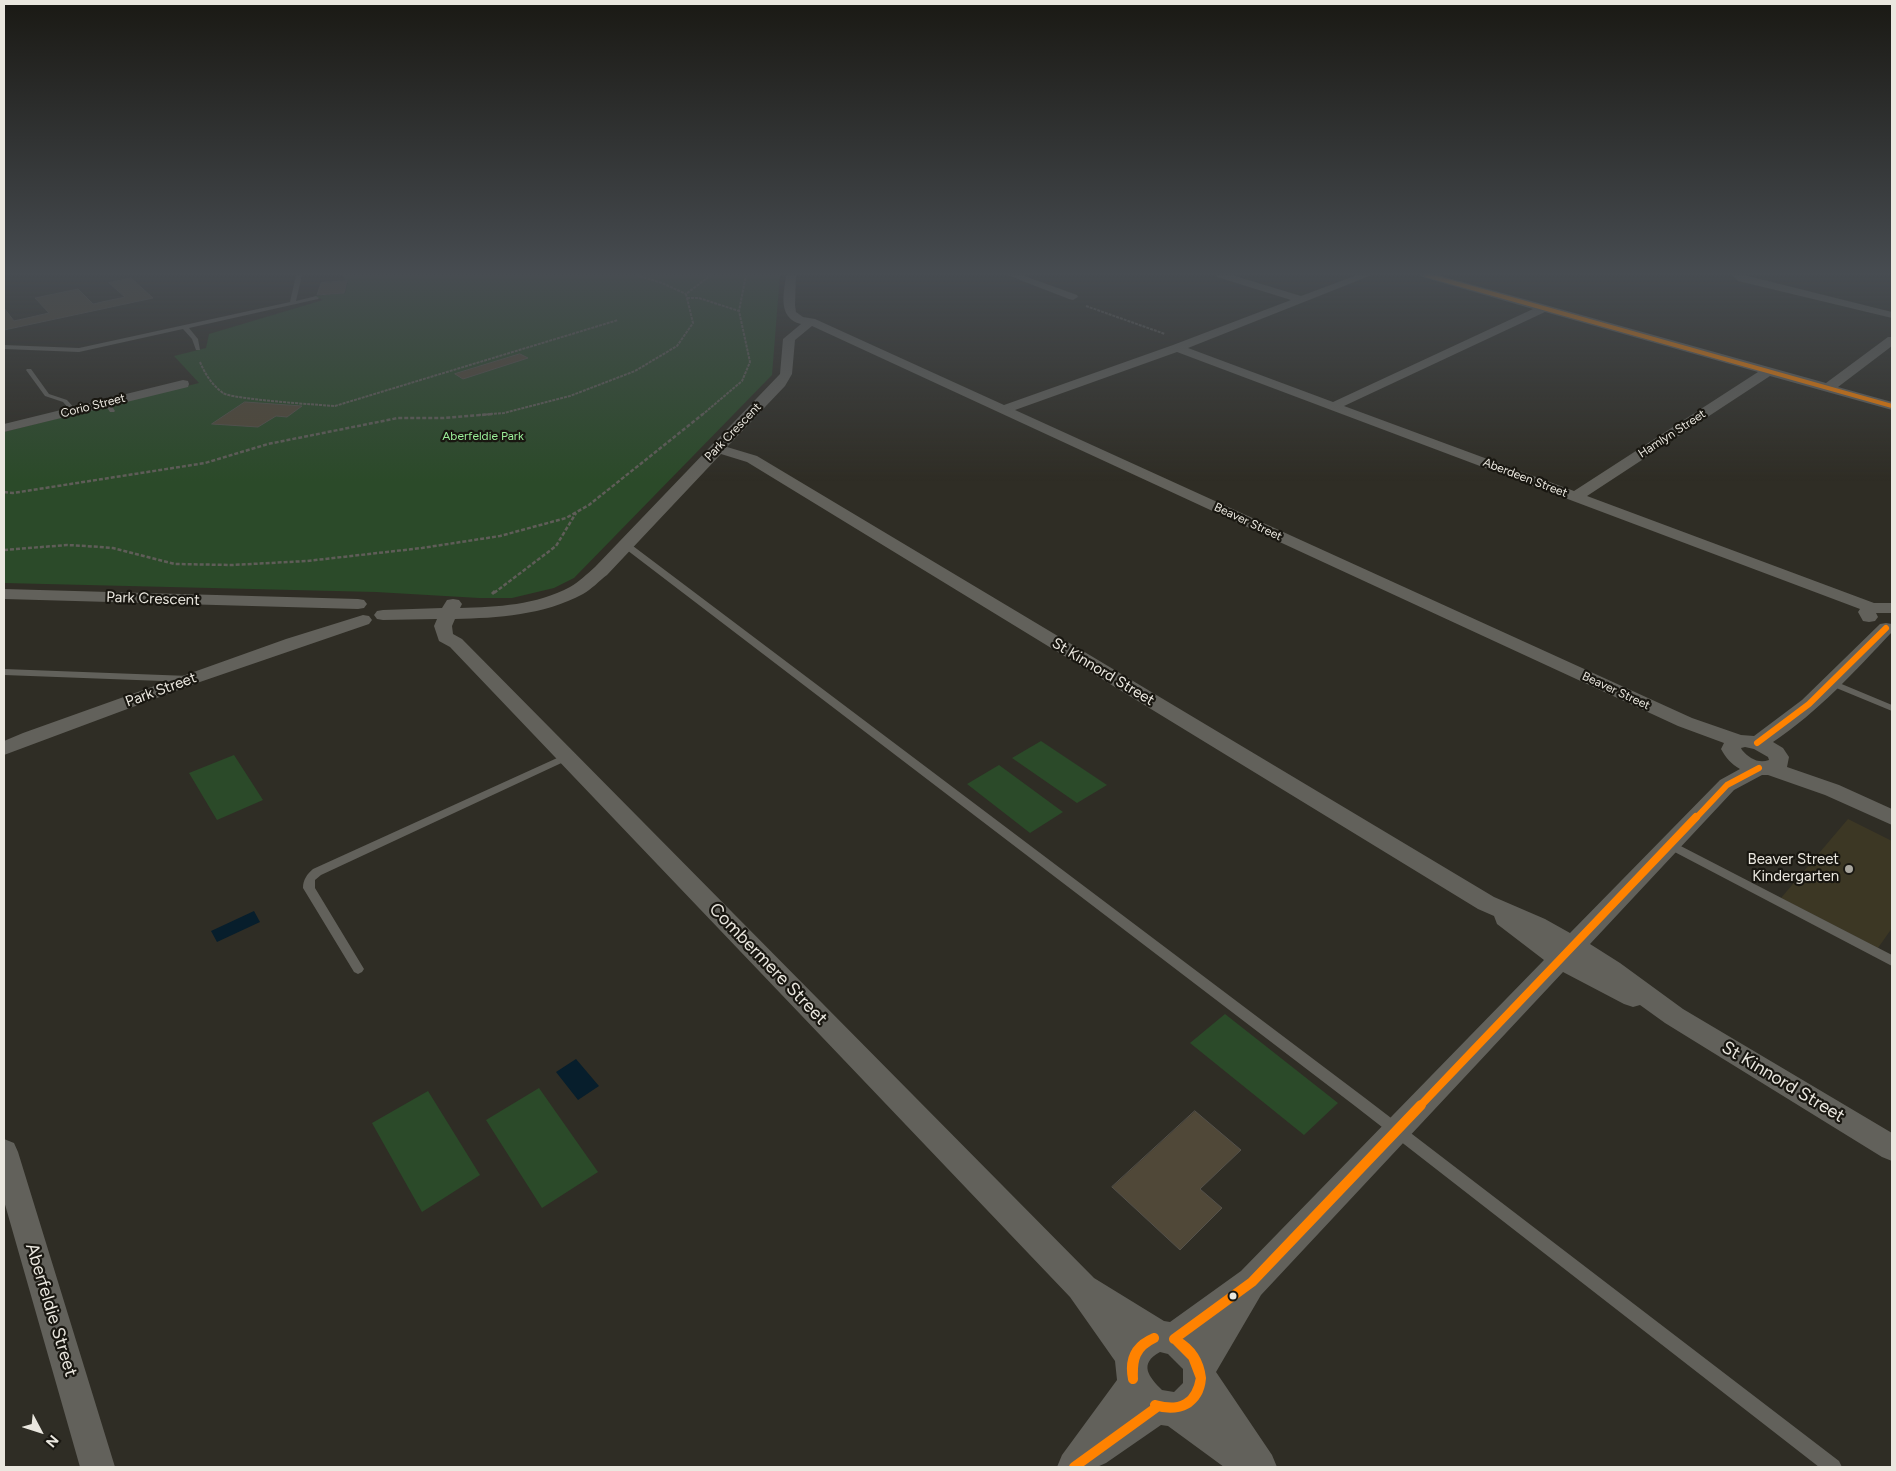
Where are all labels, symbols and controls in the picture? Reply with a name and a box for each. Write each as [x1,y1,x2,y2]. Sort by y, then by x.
street label: Corio Street [59,391,127,421]
street label: Park Crescent [702,400,764,464]
street label: Hamlyn Street [1636,407,1708,461]
park label: Aberfeldie Park [442,429,524,443]
street label: Aberdeen Street [1481,455,1569,501]
street label: Beaver Street [1212,500,1284,544]
street label: Park Crescent [106,588,200,610]
street label: St Kinnord Street [1049,634,1157,710]
street label: Park Street [123,669,199,711]
street label: Beaver Street [1580,669,1652,713]
place label: Beaver Street Kindergarten [1748,851,1839,886]
marker: Beaver Street Kindergarten [1843,863,1855,875]
street label: Combermere Street [704,899,832,1029]
street label: St Kinnord Street [1718,1037,1848,1127]
street label: Aberfeldie Street [20,1241,82,1379]
unlabelled marker [1228,1291,1238,1301]
north arrow [15,1406,65,1456]
text: N [42,1431,62,1451]

